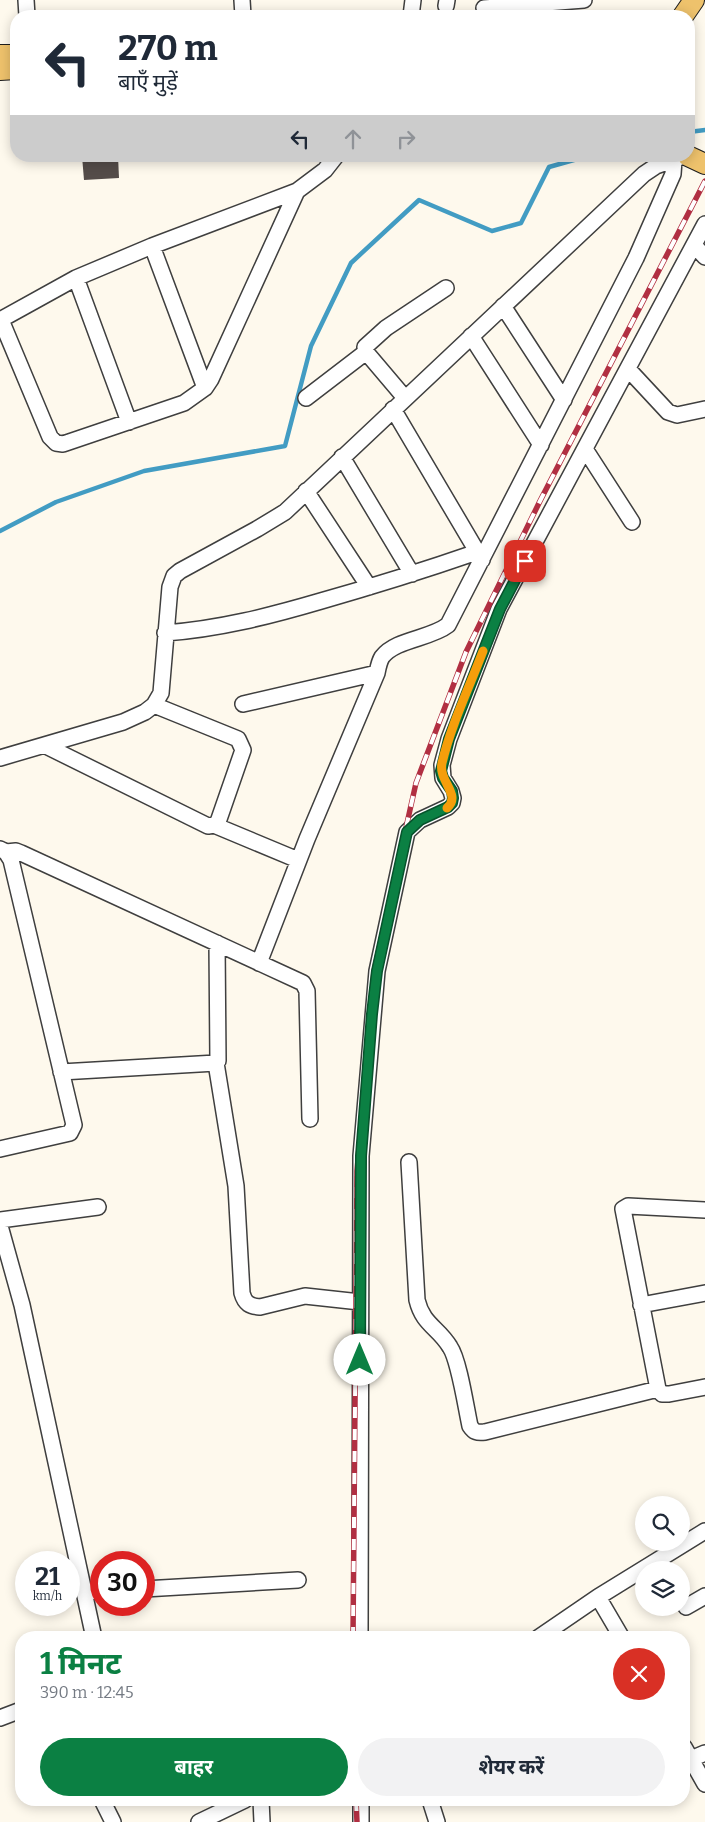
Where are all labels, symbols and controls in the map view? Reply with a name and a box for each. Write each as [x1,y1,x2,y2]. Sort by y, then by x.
text: 270 m [118,27,218,69]
icon: left [35,30,100,95]
text: बाएँ मुड़ें [118,69,178,96]
icon: left [286,125,314,153]
icon: ahead [339,125,367,153]
icon: right [392,125,420,153]
pin [504,540,546,582]
icon: arrive [511,547,539,575]
position arrow [333,1333,385,1385]
map controls [635,1496,690,1616]
button: search [635,1496,690,1551]
speed limit sign: 30 [90,1551,155,1616]
button: layers [635,1561,690,1616]
text: 21 [35,1562,60,1592]
text: km/h [33,1589,62,1603]
text: 1 मिनट [40,1646,121,1682]
button: close [613,1648,665,1700]
text: 390 m · 12:45 [40,1683,133,1702]
button: बाहर [40,1738,348,1796]
button: शेयर करें [358,1738,665,1796]

